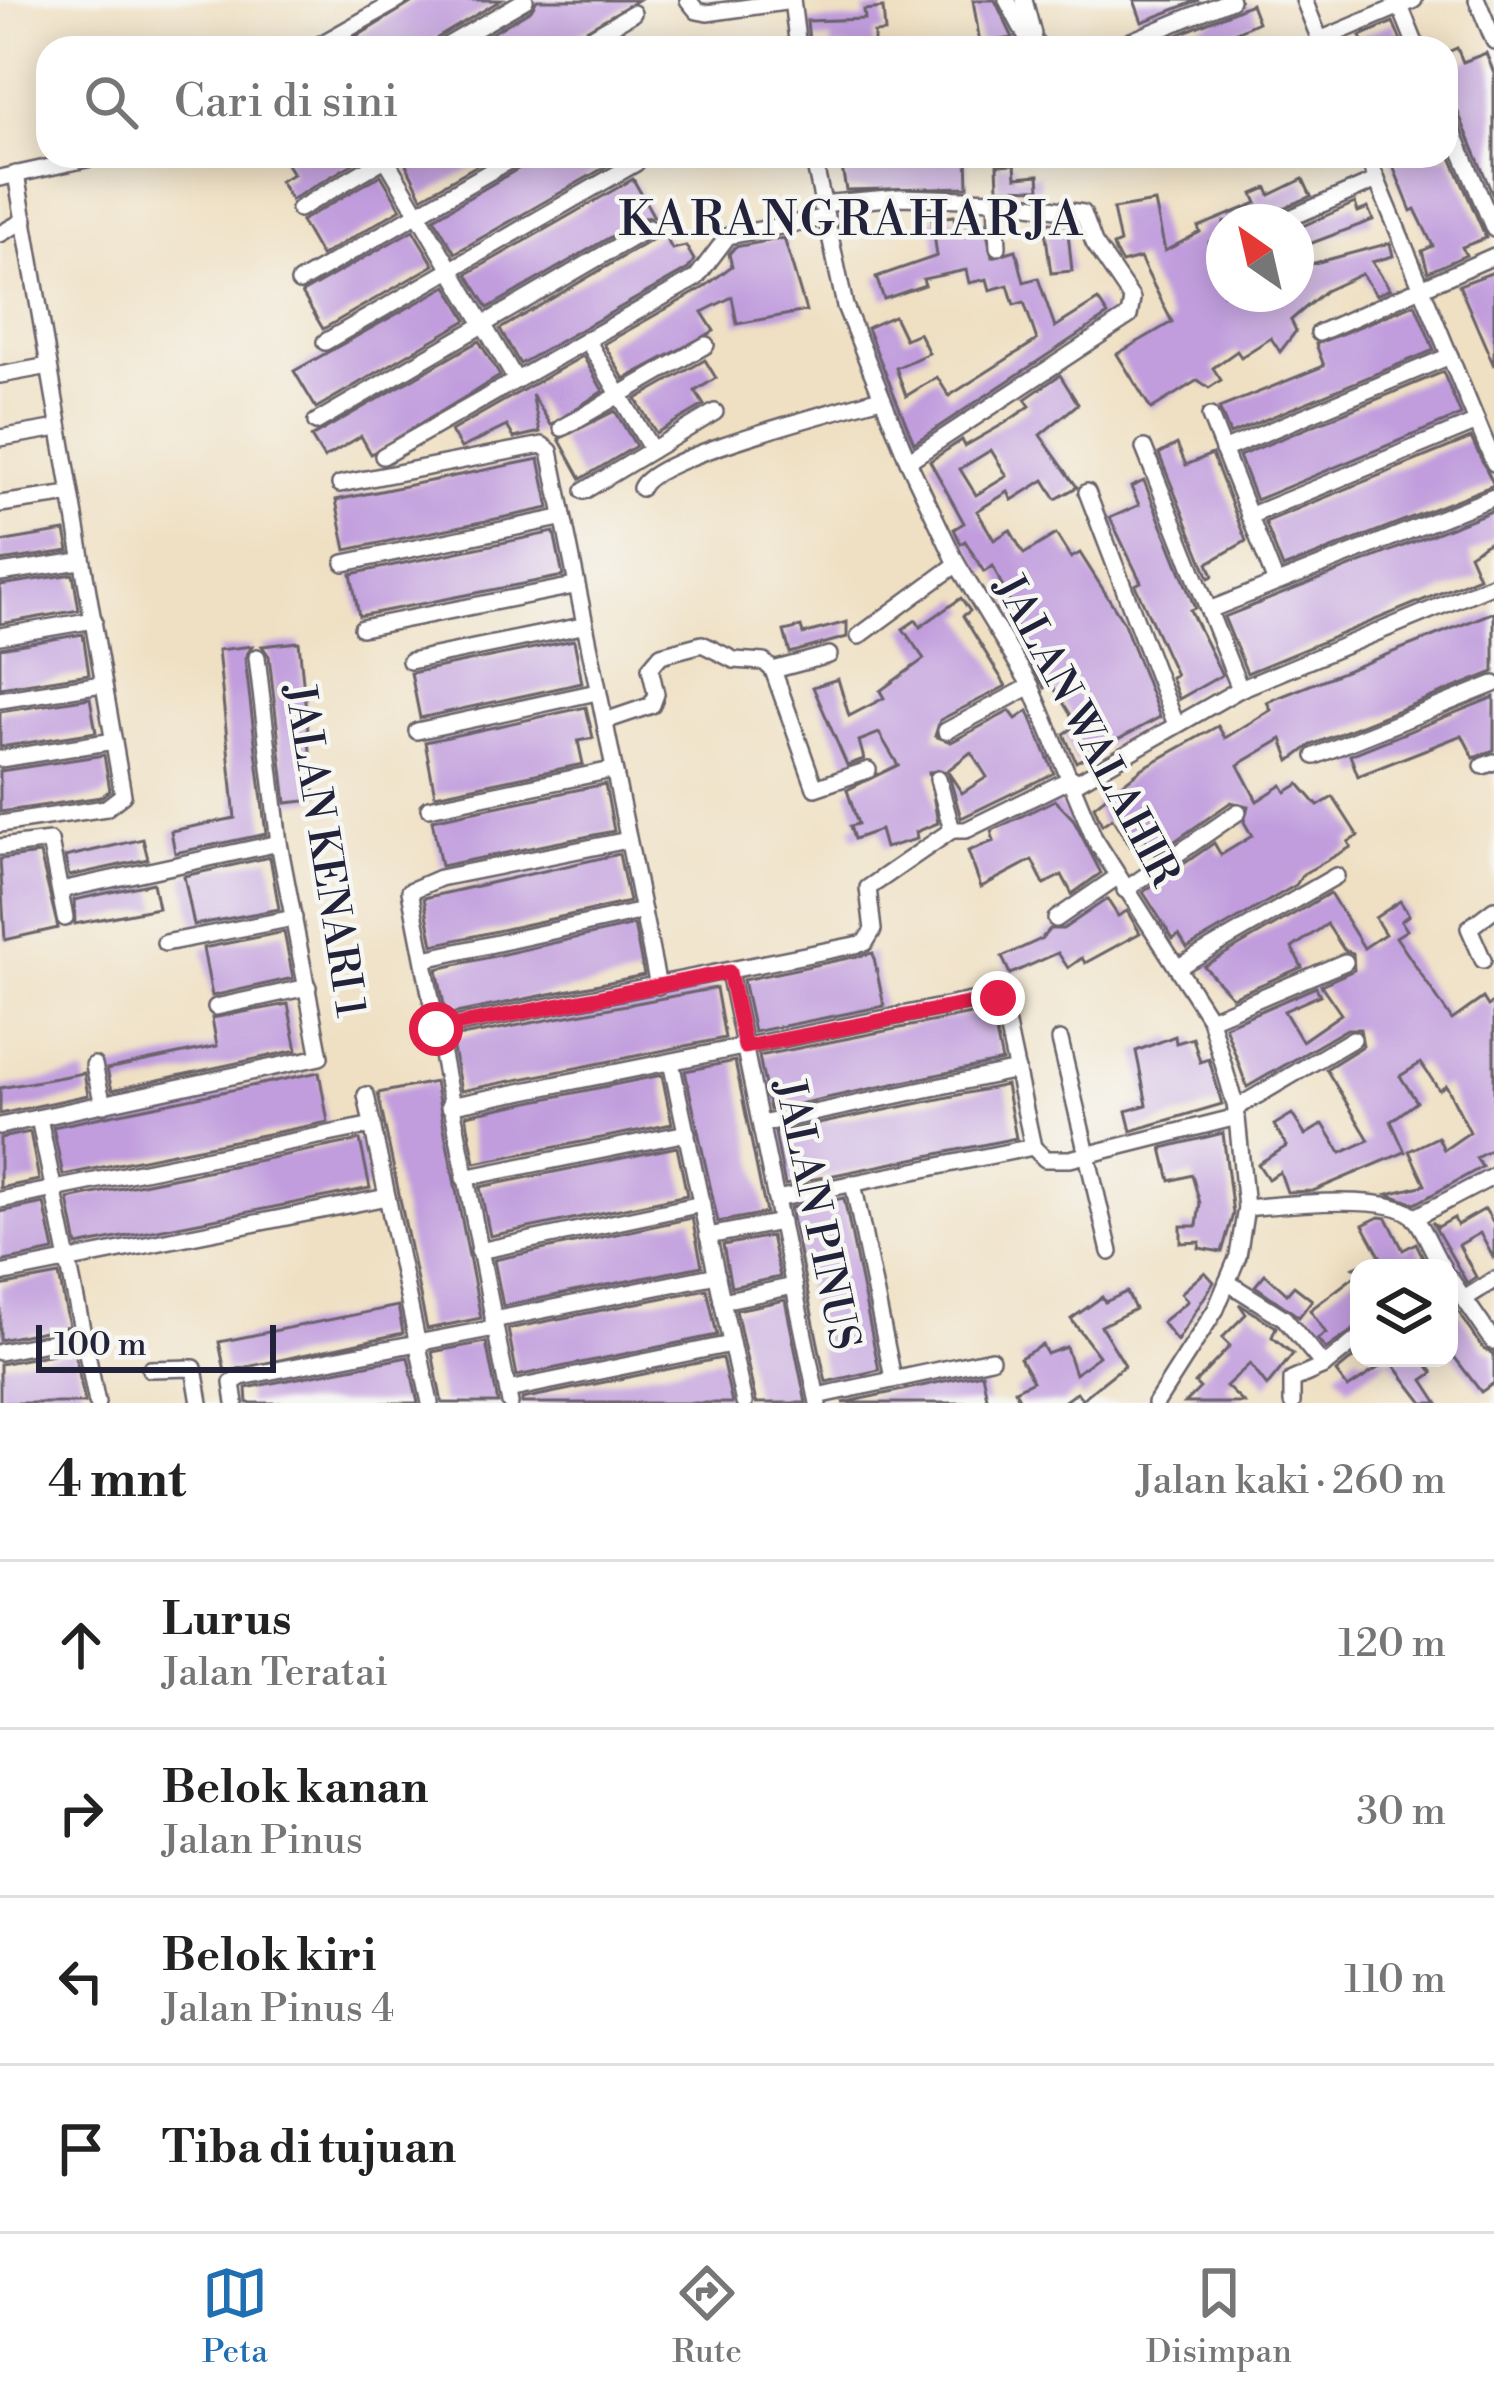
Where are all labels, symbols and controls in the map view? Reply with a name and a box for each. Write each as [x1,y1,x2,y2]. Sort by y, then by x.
search box [36,36,1458,168]
icon: search [78,69,144,135]
text: Cari di sini [174,74,398,131]
district label: KARANGRAHARJA [618,191,1086,251]
north arrow [1206,204,1314,312]
street label: JALAN WALAHIR [981,565,1191,896]
street label: JALAN KENARI 1 [271,679,376,1021]
route end [971,971,1025,1025]
route start [409,1002,463,1056]
street label: JALAN PINUS [761,1073,871,1355]
map controls [1350,1259,1458,1367]
button: layers [1350,1259,1458,1367]
scale bar [36,1319,276,1372]
text: 100 m [54,1325,147,1366]
text: 4 mnt [48,1449,186,1513]
text: Jalan kaki · 260 m [1136,1457,1446,1506]
text: Lurus [162,1592,292,1649]
icon: ahead [48,1612,114,1678]
text: 120 m [1338,1620,1446,1669]
text: Jalan Teratai [162,1649,388,1698]
text: Belok kanan [162,1760,429,1817]
icon: right [48,1780,114,1846]
text: 30 m [1356,1788,1446,1837]
text: Jalan Pinus [162,1817,363,1866]
text: Belok kiri [162,1928,376,1985]
icon: left [48,1948,114,2014]
text: 110 m [1344,1956,1446,2005]
text: Jalan Pinus 4 [162,1985,394,2034]
icon: arrive [48,2116,114,2182]
text: Tiba di tujuan [162,2120,456,2177]
tab: Peta [202,2260,268,2373]
tab: Rute [672,2260,742,2373]
tab: Disimpan [1146,2260,1292,2373]

